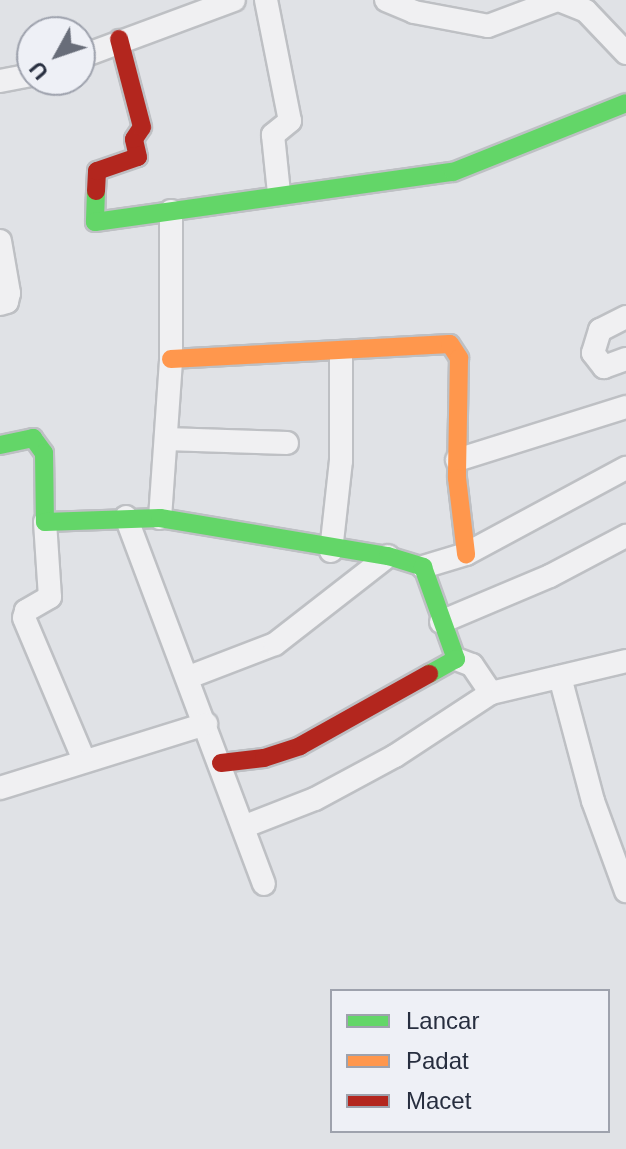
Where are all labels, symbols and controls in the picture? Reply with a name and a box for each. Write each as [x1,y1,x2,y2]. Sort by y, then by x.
north arrow [16,16,96,96]
text: U [24,56,53,85]
legend [330,989,610,1133]
text: Lancar [406,1007,479,1034]
text: Padat [406,1047,469,1074]
text: Macet [406,1087,471,1114]

